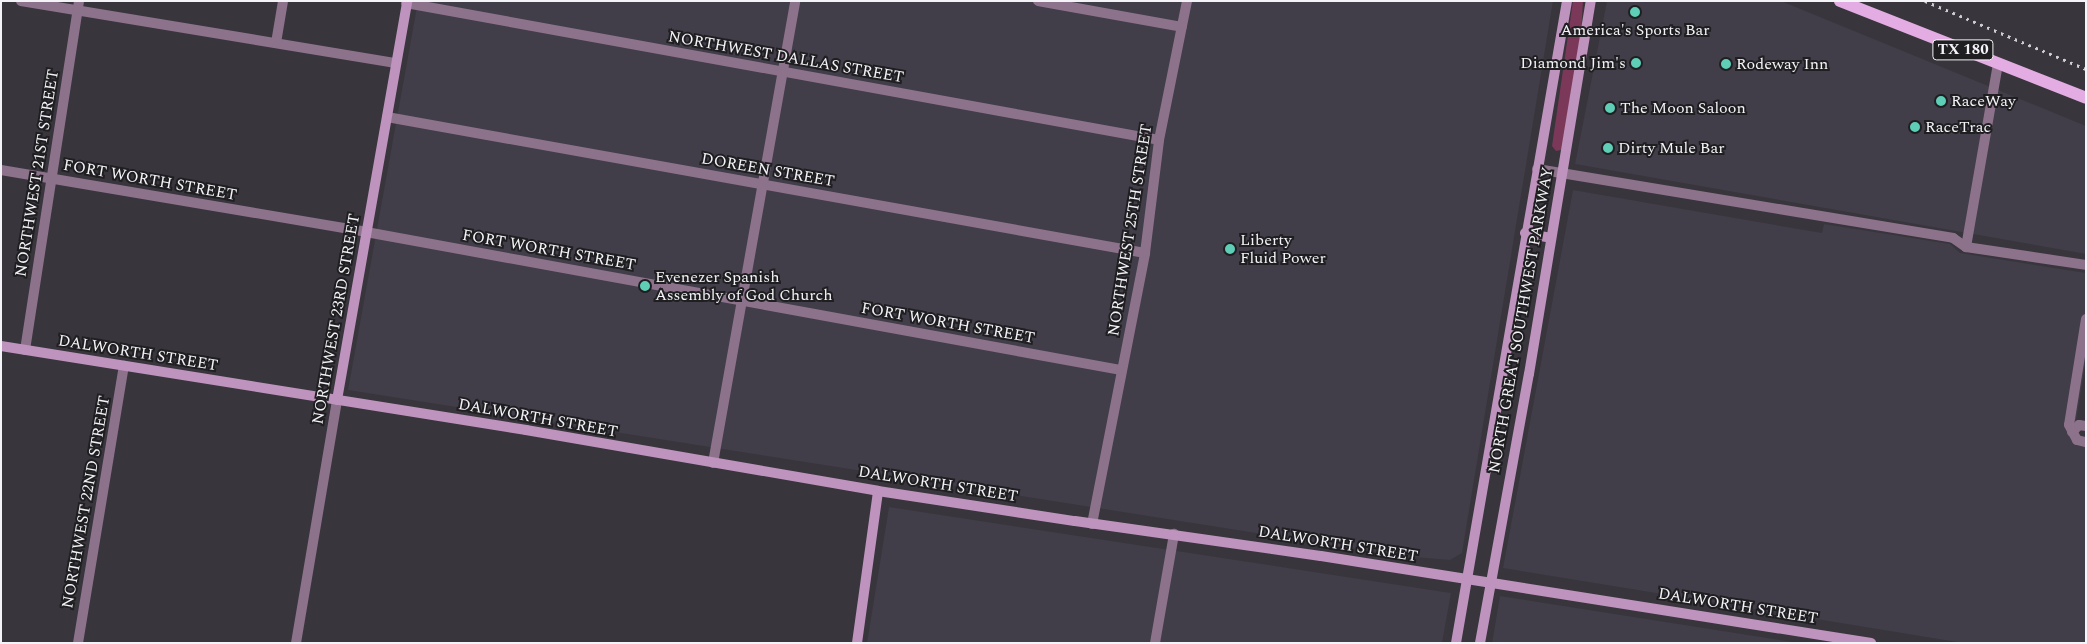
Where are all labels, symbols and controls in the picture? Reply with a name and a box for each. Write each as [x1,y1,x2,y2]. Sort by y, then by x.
marker: America's Sports Bar [1629,6,1641,18]
place label: America's Sports Bar [1560,20,1710,40]
street label: NORTHWEST DALLAS STREET [667,27,905,87]
road number: TX 180 [1932,38,1994,62]
place label: Diamond Jim's [1520,53,1626,73]
place label: Rodeway Inn [1736,54,1828,74]
marker: Diamond Jim's [1630,57,1642,69]
marker: Rodeway Inn [1720,58,1732,70]
street label: NORTHWEST 21ST STREET [11,68,63,278]
place label: RaceWay [1951,91,2016,111]
marker: RaceWay [1935,95,1947,107]
place label: The Moon Saloon [1620,98,1746,118]
marker: The Moon Saloon [1604,102,1616,114]
place label: RaceTrac [1925,117,1991,137]
marker: RaceTrac [1909,121,1921,133]
street label: NORTHWEST 25TH STREET [1104,123,1156,337]
place label: Dirty Mule Bar [1618,138,1725,158]
marker: Dirty Mule Bar [1602,142,1614,154]
street label: DOREEN STREET [700,149,836,191]
street label: FORT WORTH STREET [62,155,238,205]
street label: NORTH GREAT SOUTHWEST PARKWAY [1485,165,1557,475]
street label: NORTHWEST 23RD STREET [308,212,364,426]
street label: FORT WORTH STREET [461,225,637,275]
place label: Liberty Fluid Power [1240,230,1326,268]
marker: Liberty Fluid Power [1224,243,1236,255]
place label: Evenezer Spanish Assembly of God Church [655,267,832,305]
marker: Evenezer Spanish Assembly of God Church [639,280,651,292]
street label: FORT WORTH STREET [860,298,1036,348]
street label: DALWORTH STREET [57,331,219,375]
street label: NORTHWEST 22ND STREET [58,394,114,610]
street label: DALWORTH STREET [457,395,619,441]
street label: DALWORTH STREET [857,462,1019,506]
street label: DALWORTH STREET [1257,522,1419,566]
street label: DALWORTH STREET [1657,584,1819,628]

